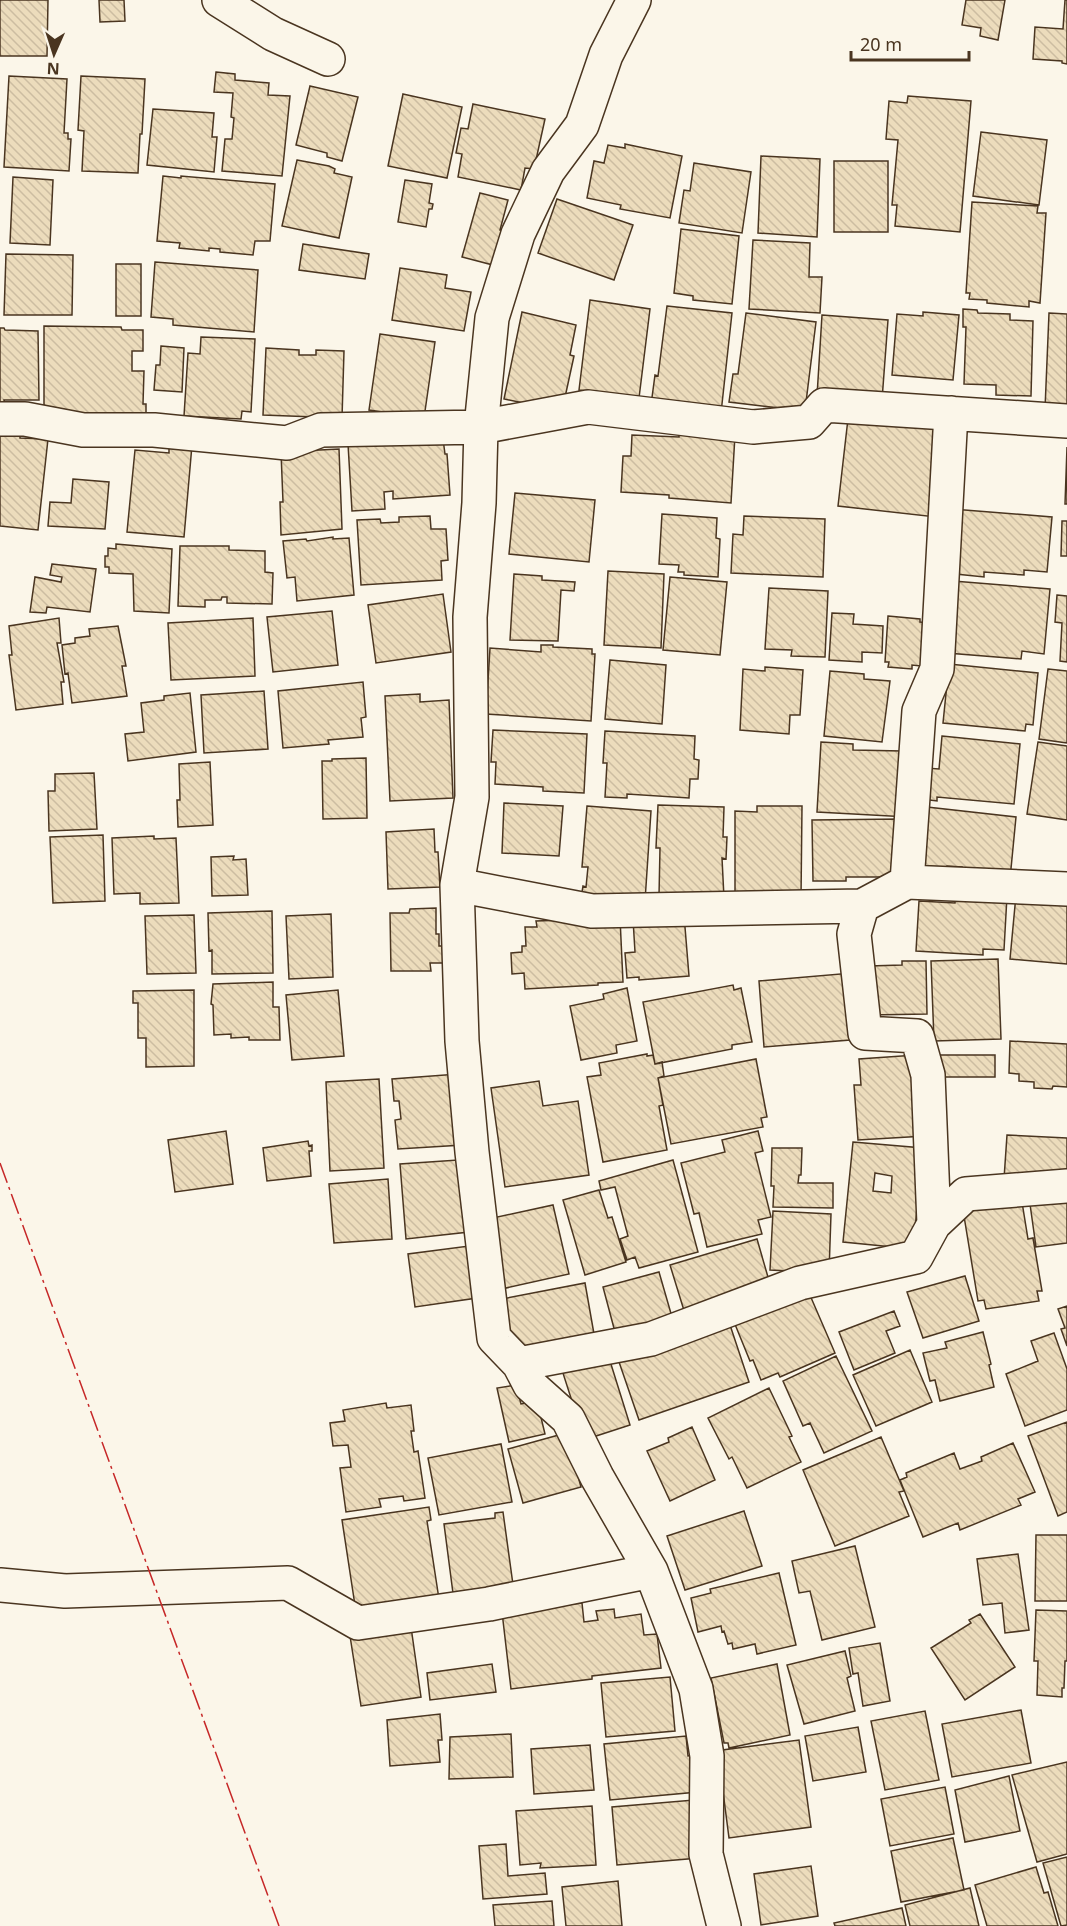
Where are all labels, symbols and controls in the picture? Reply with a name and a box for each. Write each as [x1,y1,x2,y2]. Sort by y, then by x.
north arrow [24,24,84,84]
scale bar [851,24,970,62]
text: 20 m [860,32,902,56]
text: N [46,58,60,80]

